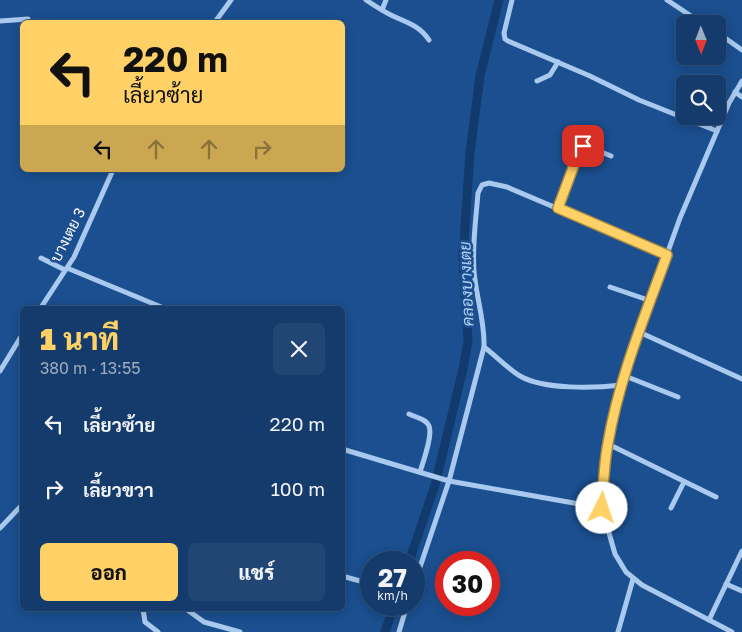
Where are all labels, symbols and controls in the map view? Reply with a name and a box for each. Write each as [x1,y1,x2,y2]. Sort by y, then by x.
north arrow [676,15,726,65]
map controls [676,15,726,125]
text: 220 m [123,38,228,80]
icon: left [40,40,105,105]
button: search [676,75,726,125]
text: เลี้ยวซ้าย [123,81,203,108]
pin [562,125,604,167]
icon: arrive [569,132,597,160]
icon: left [89,135,117,163]
icon: ahead [142,135,170,163]
icon: ahead [195,135,223,163]
icon: right [248,135,276,163]
street label: บางเตย 3 [46,204,88,265]
water label: คลองบางเตย [455,241,477,327]
text: 1 นาที [40,321,119,357]
button: close [273,323,325,375]
text: 380 m · 13:55 [40,358,140,378]
icon: left [40,410,68,438]
text: 220 m [270,412,325,435]
text: เลี้ยวซ้าย [83,413,155,436]
icon: right [40,475,68,503]
text: 100 m [271,477,325,500]
text: เลี้ยวขวา [83,478,154,501]
position arrow [575,481,627,533]
button: ออก [40,543,178,601]
button: แชร์ [188,543,325,601]
speed limit sign: 30 [435,551,500,616]
text: 27 [378,562,407,593]
text: km/h [377,588,408,603]

